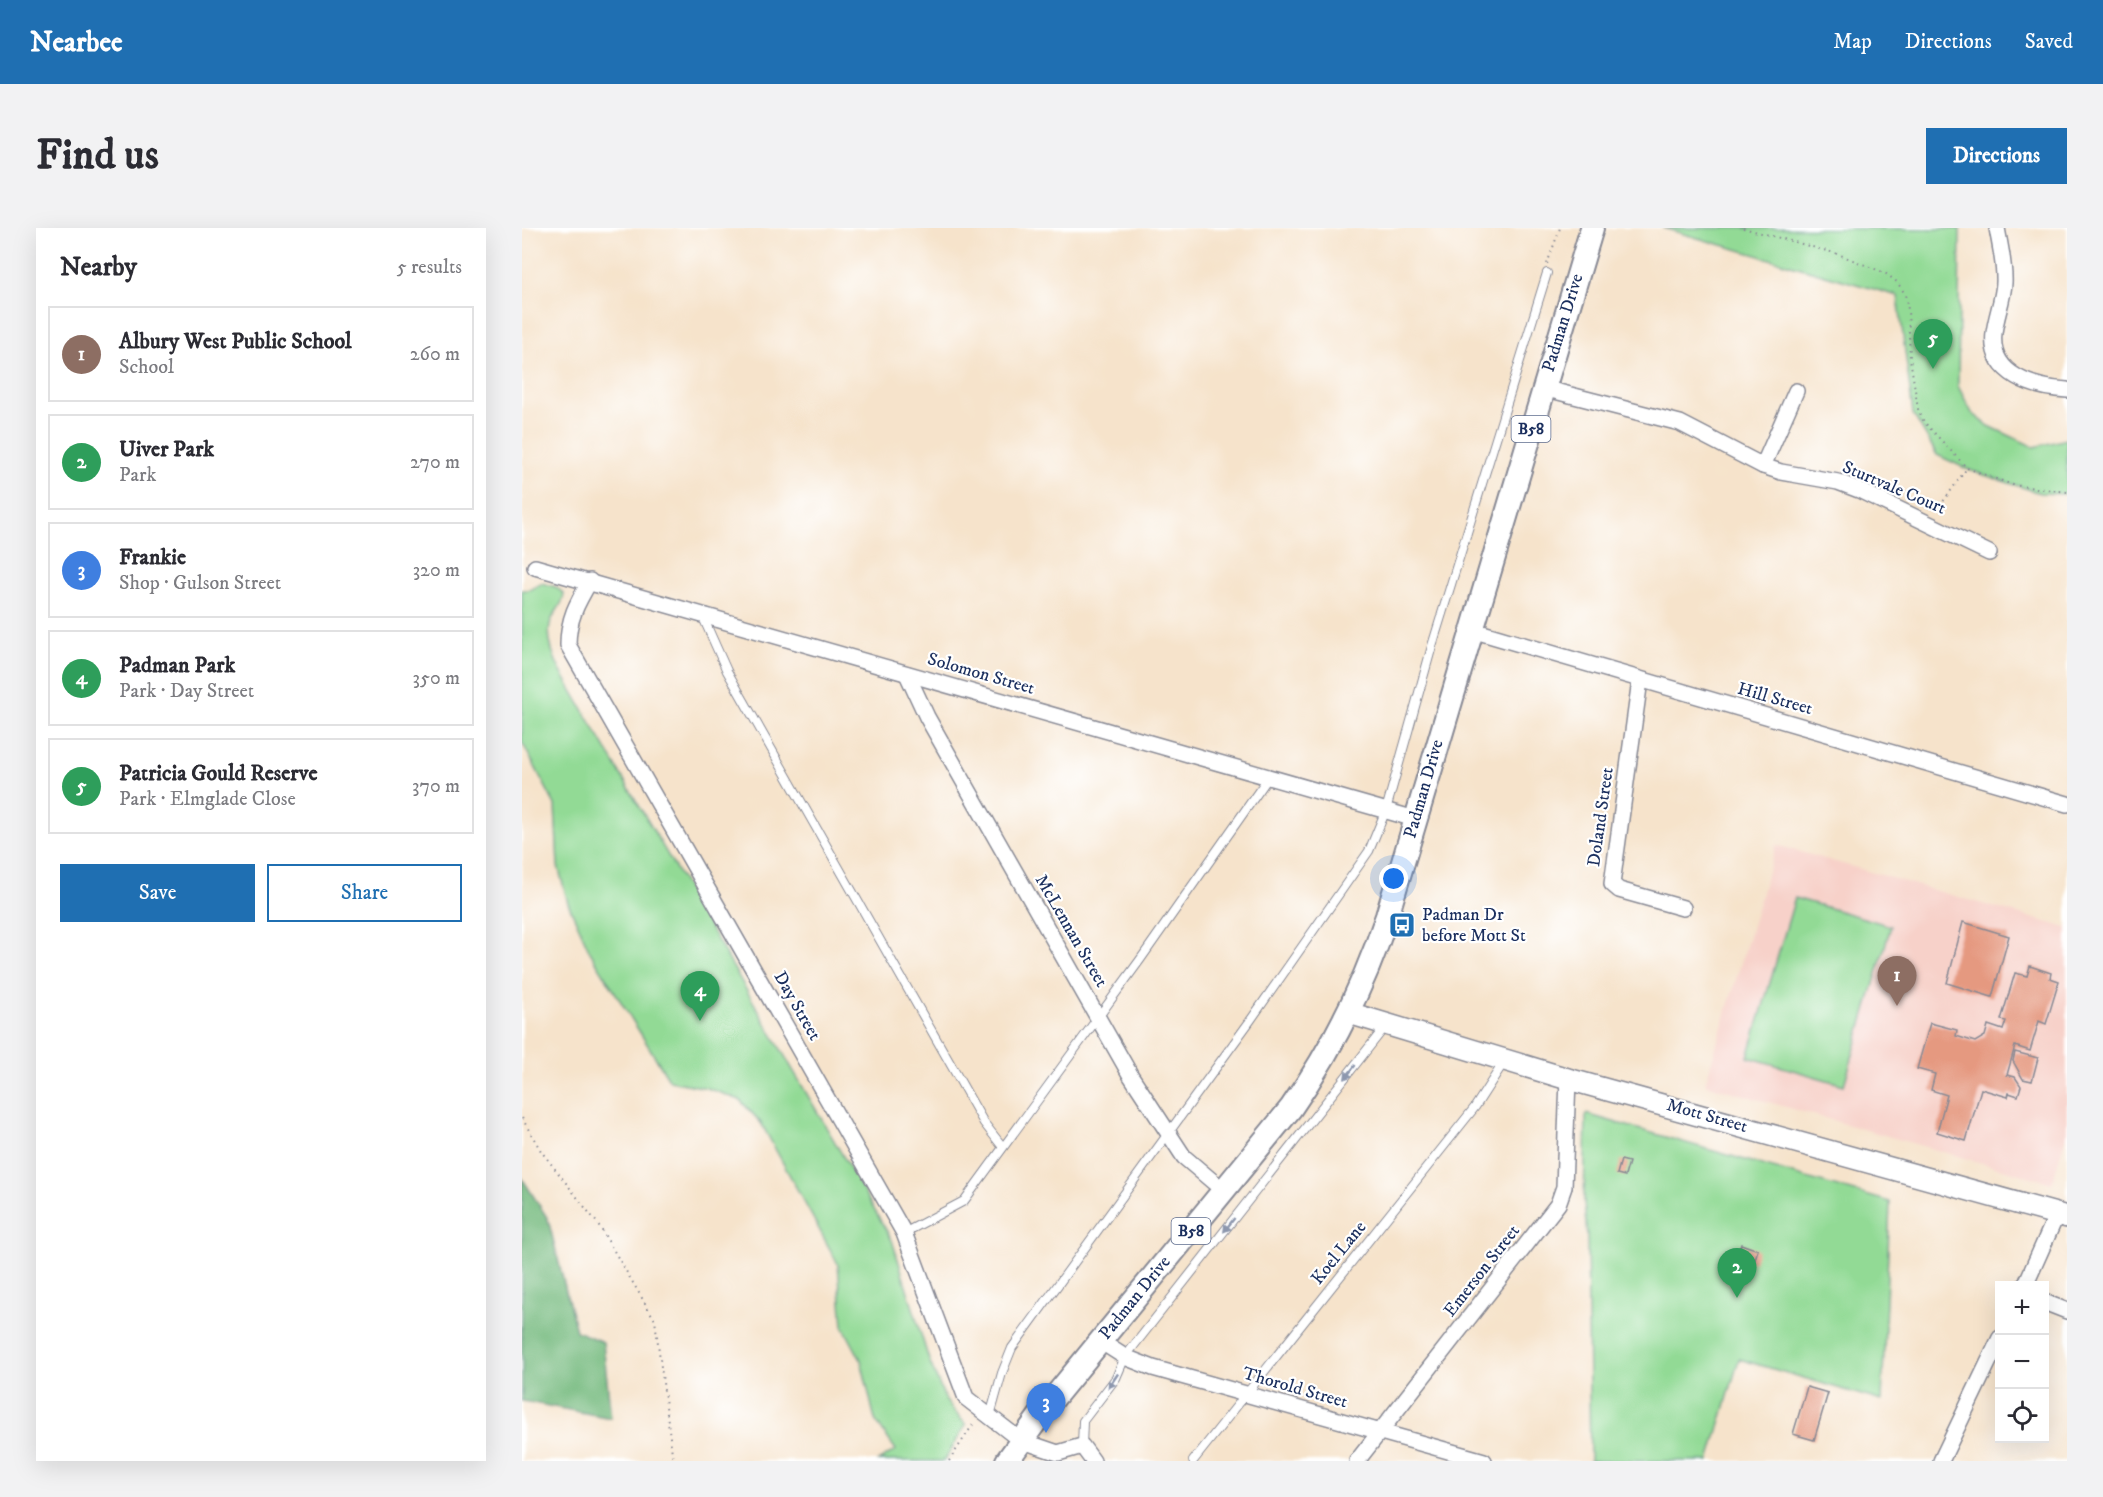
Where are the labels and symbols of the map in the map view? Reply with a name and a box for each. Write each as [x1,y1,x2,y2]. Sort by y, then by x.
street label: Padman Drive [1538,271,1588,375]
pin: 5 [1914,320,1952,369]
road number: B58 [1512,416,1550,442]
street label: Sturtvale Court [1839,456,1949,520]
street label: Solomon Street [925,648,1037,700]
street label: Hill Street [1735,678,1815,720]
street label: Padman Drive [1399,737,1449,841]
street label: Doland Street [1583,766,1619,868]
your location [1379,864,1408,893]
street label: McLennan Street [1030,871,1112,992]
place label: Padman Dr before Mott St [1422,904,1526,947]
bus stop icon: Padman Dr before Mott St [1387,910,1417,940]
pin: 1 [1878,956,1916,1006]
street label: Day Street [768,968,826,1045]
pin: 4 [680,972,720,1021]
one-way arrow [1343,1064,1356,1080]
street label: Mott Street [1664,1094,1750,1138]
one-way arrow [1223,1217,1236,1233]
street label: Koel Lane [1307,1217,1371,1289]
road number: B58 [1172,1218,1210,1244]
street label: Emerson Street [1439,1220,1525,1321]
pin: 2 [1718,1248,1756,1298]
street label: Padman Drive [1094,1252,1176,1344]
street label: Thorold Street [1240,1363,1350,1414]
one-way arrow [1107,1372,1119,1388]
pin: 3 [1026,1384,1066,1433]

